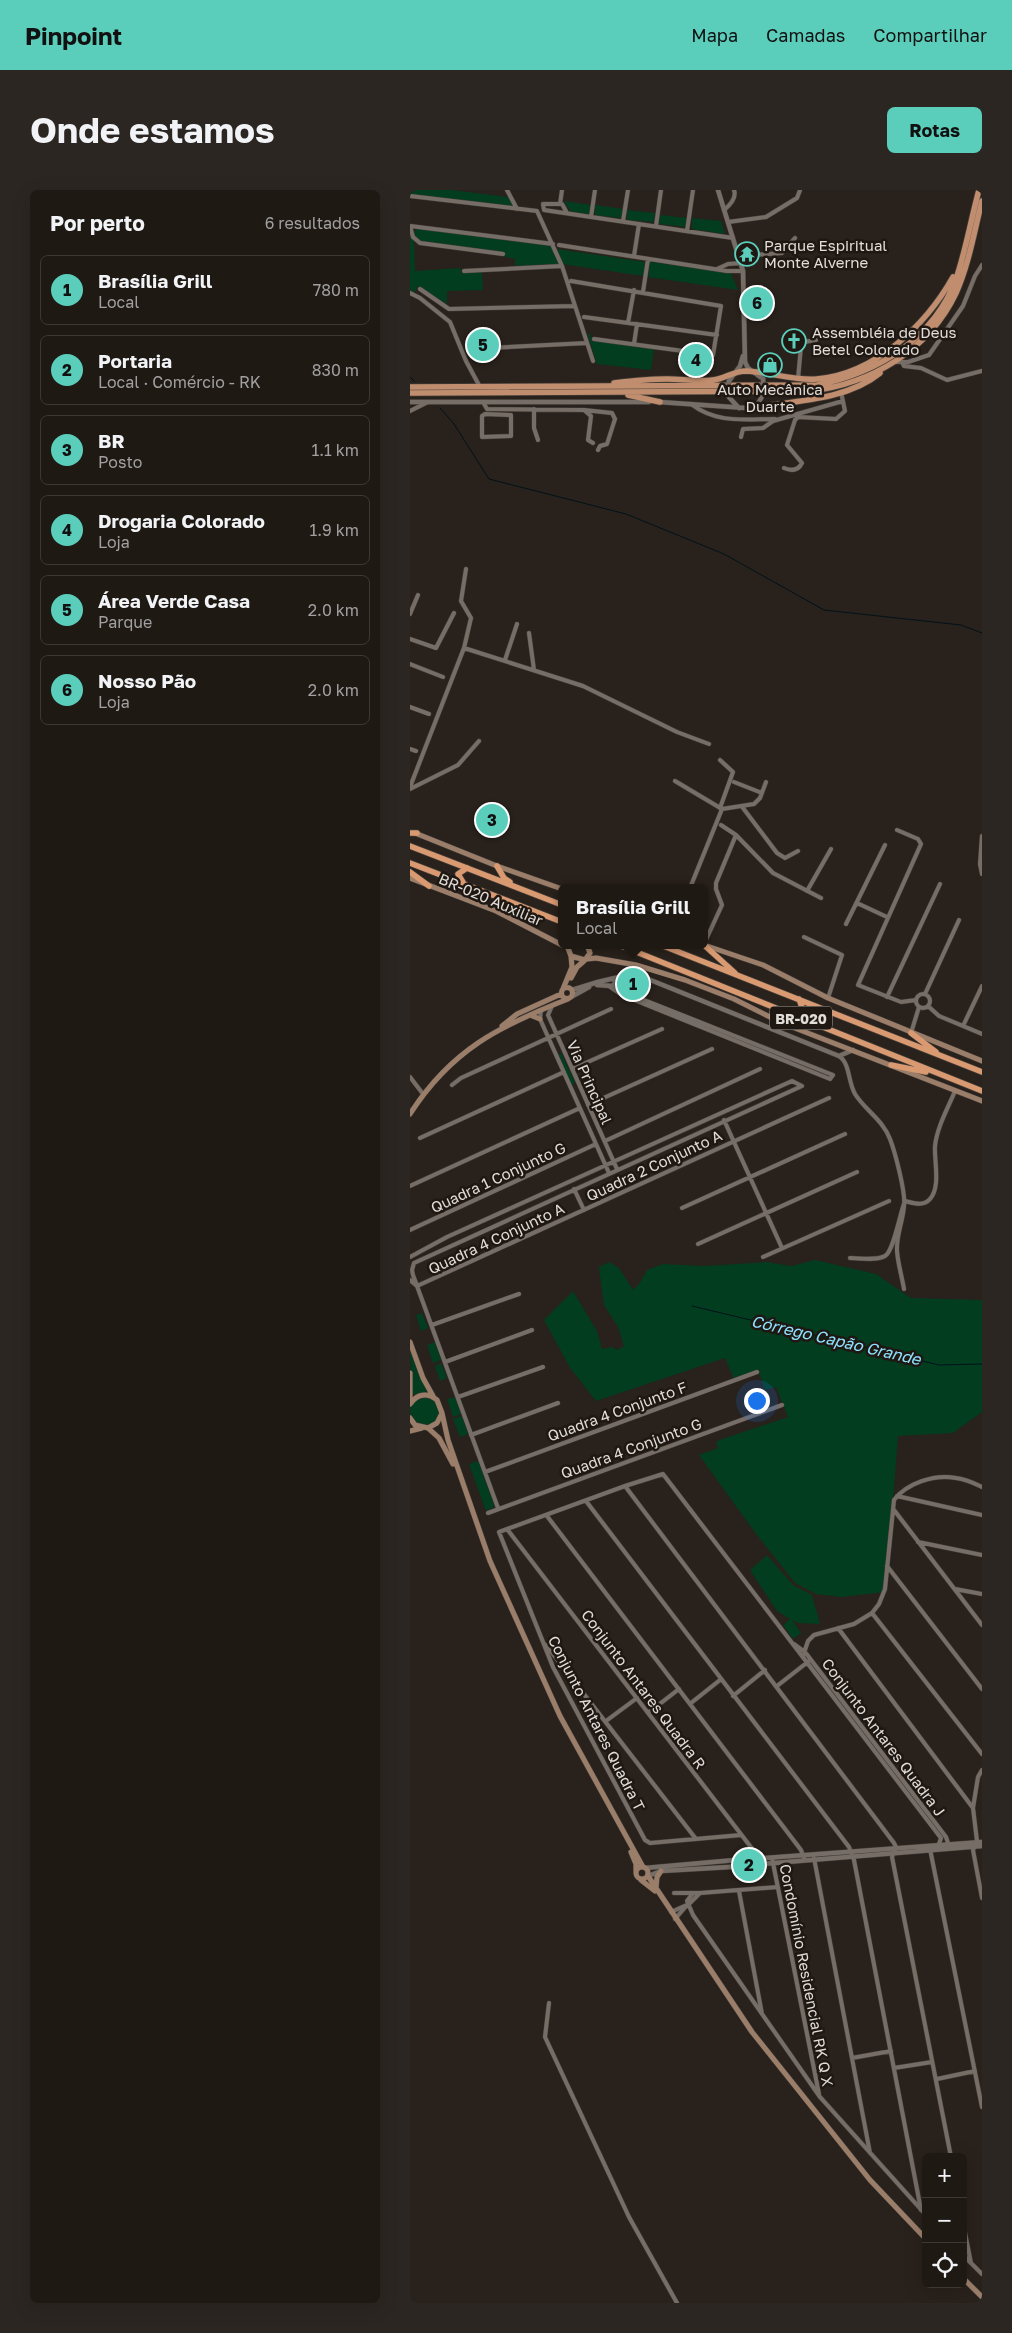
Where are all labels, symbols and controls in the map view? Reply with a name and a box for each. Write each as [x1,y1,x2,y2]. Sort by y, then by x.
text: Pinpoint [25,21,122,50]
text: Mapa [691,24,738,46]
text: Camadas [766,24,845,46]
text: Compartilhar [873,24,987,46]
button: Rotas [887,107,982,153]
text: Onde estamos [30,109,275,151]
text: Por perto [50,210,145,236]
text: 6 resultados [265,213,360,233]
place label: Parque Espiritual Monte Alverne [764,236,887,271]
temple icon: Parque Espiritual Monte Alverne [734,241,760,267]
text: Brasília Grill [98,269,212,292]
text: 1 [63,280,71,300]
text: 780 m [313,280,359,300]
pin: 6 [741,284,773,322]
text: Local [98,292,139,312]
place label: Assembléia de Deus Betel Colorado [812,323,957,358]
pin: 5 [467,326,499,364]
church icon: Assembléia de Deus Betel Colorado [781,328,807,354]
pin: 4 [680,341,712,379]
text: Portaria [98,349,172,372]
shop icon: Auto Mecânica Duarte [757,352,783,378]
text: 2 [62,360,72,380]
text: 830 m [312,360,359,380]
text: Local · Comércio - RK [98,372,261,392]
place label: Auto Mecânica Duarte [717,380,823,415]
text: BR [98,429,125,452]
text: 3 [62,440,72,460]
text: 1.1 km [311,440,359,460]
text: Posto [98,452,142,472]
text: Drogaria Colorado [98,509,265,532]
text: 4 [62,520,72,540]
text: 1.9 km [310,520,359,540]
text: Loja [98,532,130,552]
text: Área Verde Casa [98,589,250,612]
text: 5 [62,600,72,620]
text: 2.0 km [308,600,359,620]
text: Parque [98,612,152,632]
text: Nosso Pão [98,669,196,692]
text: 6 [62,680,72,700]
text: 2.0 km [308,680,359,700]
text: Loja [98,692,130,712]
pin: 3 [476,801,508,839]
street label: BR-020 Auxiliar [436,869,546,929]
popup [558,884,708,949]
text: Brasília Grill [576,895,690,918]
text: Local [576,918,617,938]
pin: 1 [617,965,649,1003]
road number: BR-020 [770,1006,832,1030]
street label: Via Principal [563,1037,617,1127]
street label: Quadra 2 Conjunto A [583,1126,725,1204]
street label: Quadra 1 Conjunto G [428,1138,568,1216]
street label: Quadra 4 Conjunto A [425,1199,567,1277]
water label: Córrego Capão Grande [749,1311,924,1370]
street label: Quadra 4 Conjunto F [545,1377,689,1445]
your location [744,1388,770,1414]
street label: Quadra 4 Conjunto G [558,1414,704,1482]
street label: Conjunto Antares Quadra R [578,1606,710,1772]
street label: Conjunto Antares Quadra T [545,1632,649,1814]
street label: Conjunto Antares Quadra J [819,1654,949,1820]
pin: 2 [733,1846,765,1884]
street label: Condomínio Residencial RK Q X [777,1862,837,2088]
map controls [922,2153,967,2288]
button: + [922,2153,967,2198]
button: − [922,2198,967,2243]
button: locate [922,2243,967,2288]

